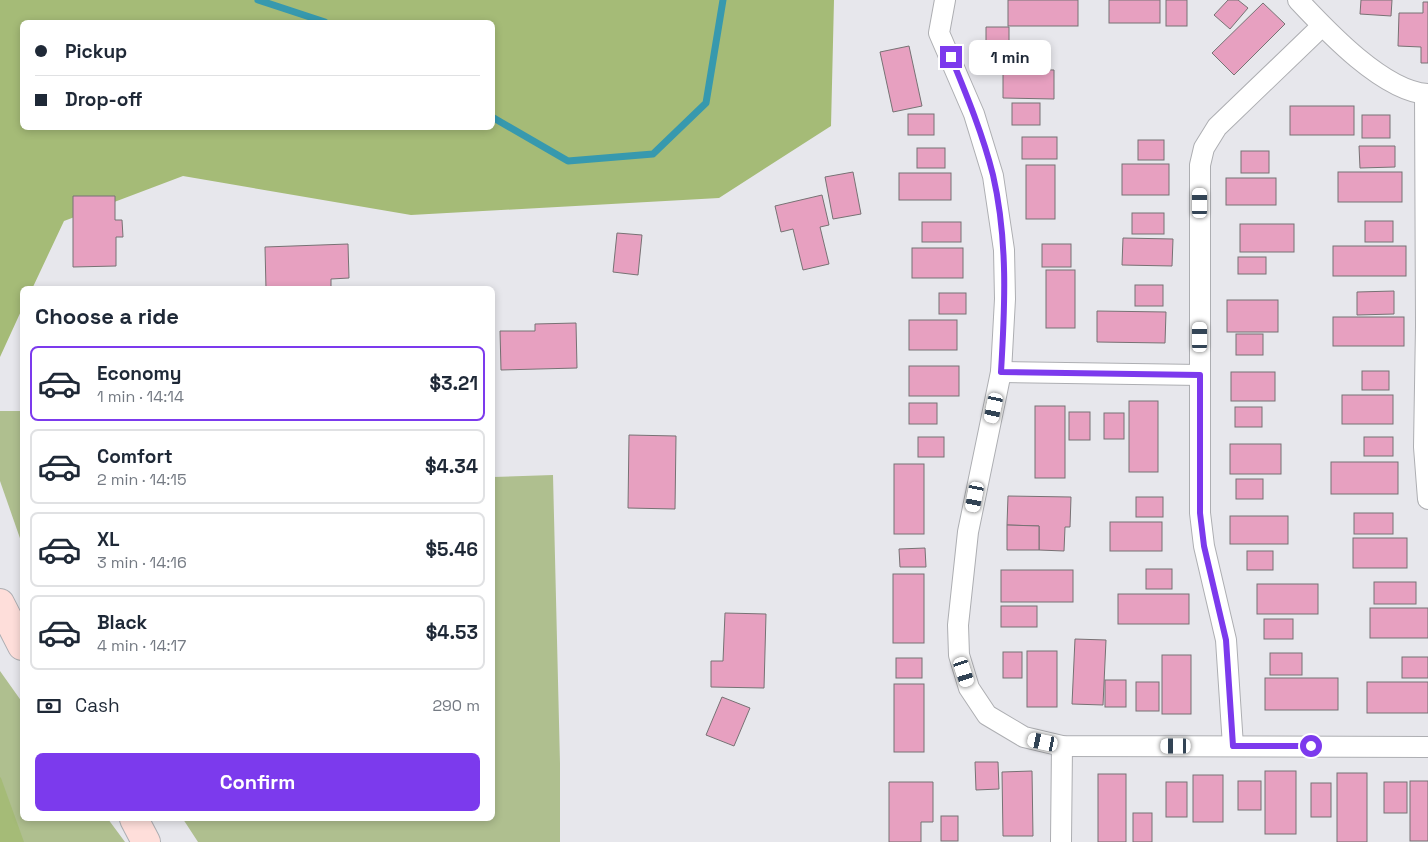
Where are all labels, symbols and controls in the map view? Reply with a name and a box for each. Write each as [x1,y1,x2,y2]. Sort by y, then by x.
text: Pickup [65,39,127,64]
callout: 1 min [968,40,1051,74]
route end [940,46,962,68]
text: 1 min [990,47,1030,68]
text: Drop-off [65,87,143,112]
car [1192,188,1207,218]
text: Choose a ride [35,302,179,330]
car [1192,322,1207,352]
icon: car [37,361,82,406]
text: Economy [97,361,181,386]
text: $3.21 [429,371,478,396]
text: 1 min · 14:14 [97,386,184,407]
car [983,392,1004,424]
icon: car [37,444,82,489]
text: Comfort [97,444,173,469]
text: $4.34 [425,454,478,479]
text: 2 min · 14:15 [97,469,186,490]
car [964,481,985,513]
icon: car [37,527,82,572]
text: XL [97,527,120,552]
text: $5.46 [426,537,478,562]
text: 3 min · 14:16 [97,552,187,573]
icon: car [37,610,82,655]
text: Black [97,610,147,635]
text: $4.53 [426,620,478,645]
text: 4 min · 14:17 [97,635,186,656]
car [952,655,975,689]
icon: cash [35,692,63,720]
text: Cash [75,693,120,718]
text: 290 m [432,695,480,716]
car [1026,732,1059,752]
route start [1300,735,1322,757]
car [1161,739,1191,754]
button: Confirm [35,753,480,811]

